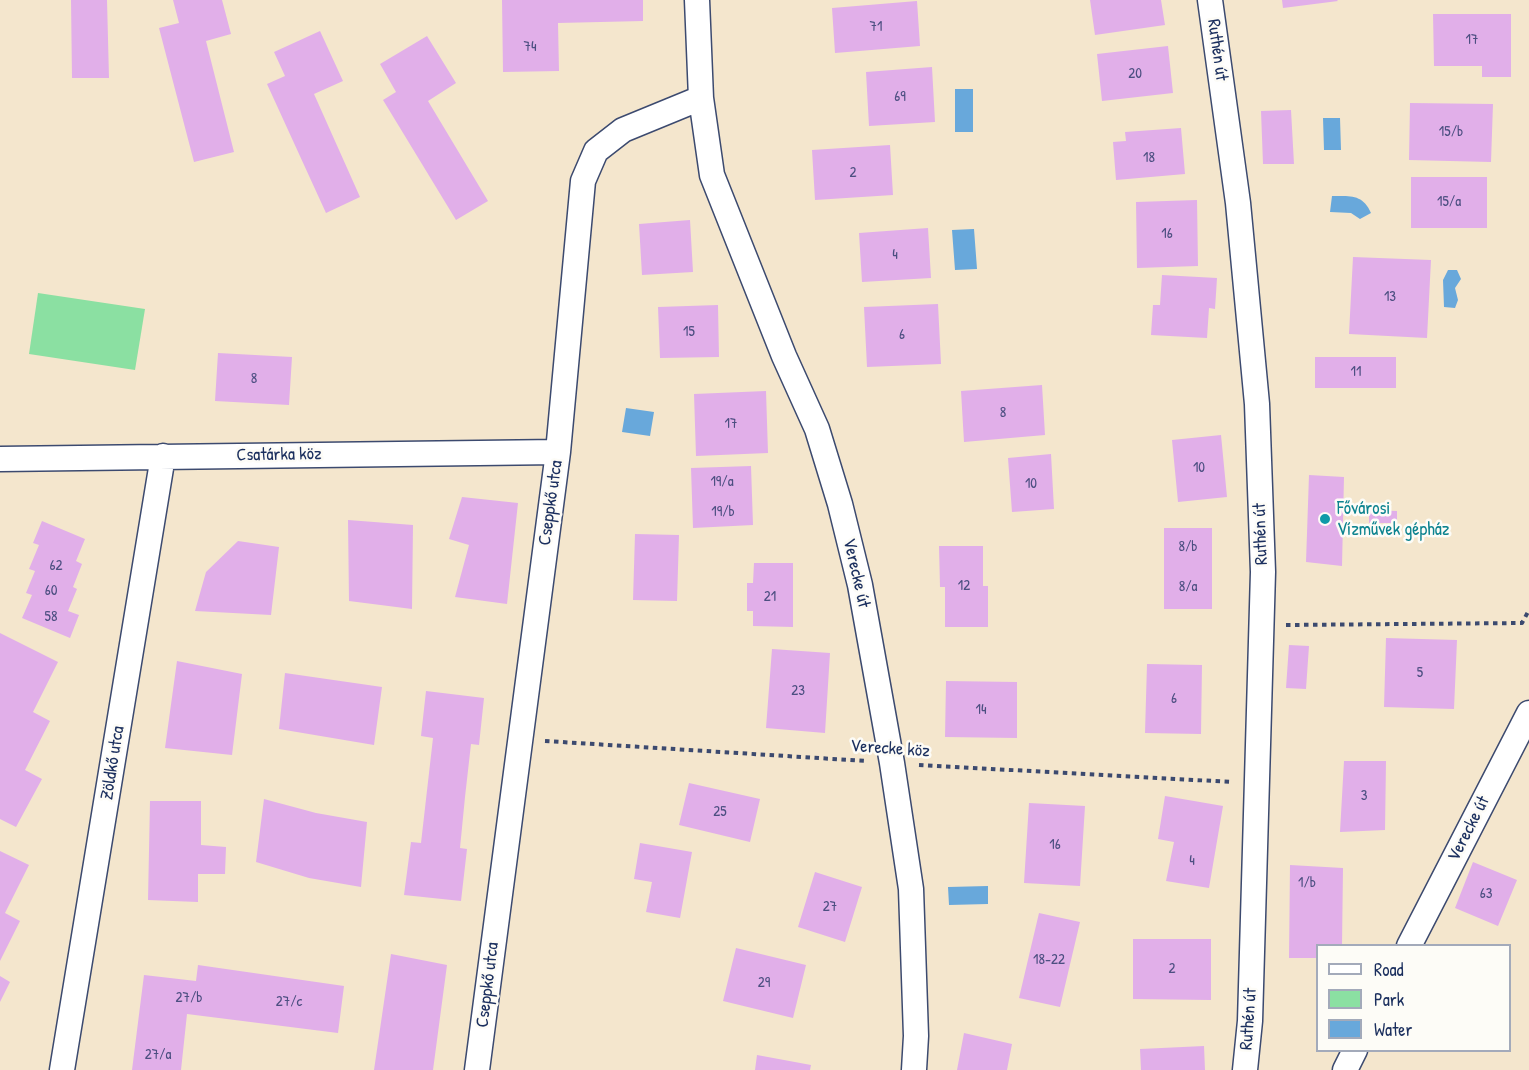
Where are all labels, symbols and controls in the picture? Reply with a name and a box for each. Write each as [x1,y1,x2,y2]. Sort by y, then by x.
house number: 71 [870,18,882,36]
street label: Ruthén út [1202,18,1232,82]
house number: 17 [1466,31,1478,49]
house number: 74 [523,38,537,56]
house number: 20 [1128,65,1142,83]
house number: 69 [894,88,906,106]
house number: 15/b [1439,123,1463,141]
house number: 18 [1143,149,1155,167]
house number: 2 [849,164,857,182]
house number: 15/a [1437,193,1461,211]
house number: 16 [1161,225,1173,243]
house number: 4 [892,246,898,264]
house number: 13 [1384,288,1396,306]
house number: 15 [683,323,695,341]
house number: 6 [899,326,905,344]
house number: 11 [1351,363,1361,381]
house number: 8 [251,370,257,388]
house number: 8 [1000,404,1006,422]
house number: 17 [725,415,737,433]
street label: Csatárka köz [236,443,322,467]
street label: Cseppkő utca [534,459,568,547]
house number: 10 [1193,459,1205,477]
house number: 19/a [710,473,734,491]
house number: 10 [1025,475,1037,493]
place label: Fővárosi Vízművek gépház [1337,498,1449,540]
house number: 19/b [711,503,735,521]
street label: Ruthén út [1249,503,1273,565]
marker: Fővárosi Vízművek gépház [1318,512,1332,526]
street label: Verecke út [838,536,874,610]
house number: 8/b [1178,538,1198,556]
house number: 62 [49,557,63,575]
house number: 12 [958,577,970,595]
house number: 8/a [1179,578,1197,596]
house number: 60 [45,582,57,600]
house number: 21 [764,588,776,606]
house number: 58 [45,608,57,626]
house number: 5 [1417,664,1423,682]
house number: 23 [791,682,805,700]
house number: 6 [1171,690,1177,708]
house number: 14 [975,701,987,719]
street label: Zöldkő utca [97,725,129,801]
street label: Verecke köz [850,735,930,763]
house number: 3 [1361,787,1367,805]
street label: Verecke út [1443,793,1495,865]
house number: 25 [713,803,727,821]
house number: 16 [1049,836,1061,854]
house number: 4 [1189,852,1195,870]
house number: 1/b [1298,874,1316,892]
house number: 63 [1480,885,1492,903]
house number: 27 [823,898,837,916]
street label: Cseppkő utca [472,941,504,1029]
legend [1316,944,1511,1052]
house number: 18-22 [1033,951,1065,969]
text: Road [1374,957,1404,982]
house number: 2 [1168,960,1176,978]
house number: 29 [758,974,770,992]
street label: Ruthén út [1236,987,1262,1051]
text: Park [1374,987,1404,1012]
house number: 27/b [176,989,202,1007]
house number: 27/c [276,993,302,1011]
text: Water [1374,1017,1412,1042]
house number: 27/a [145,1046,171,1064]

